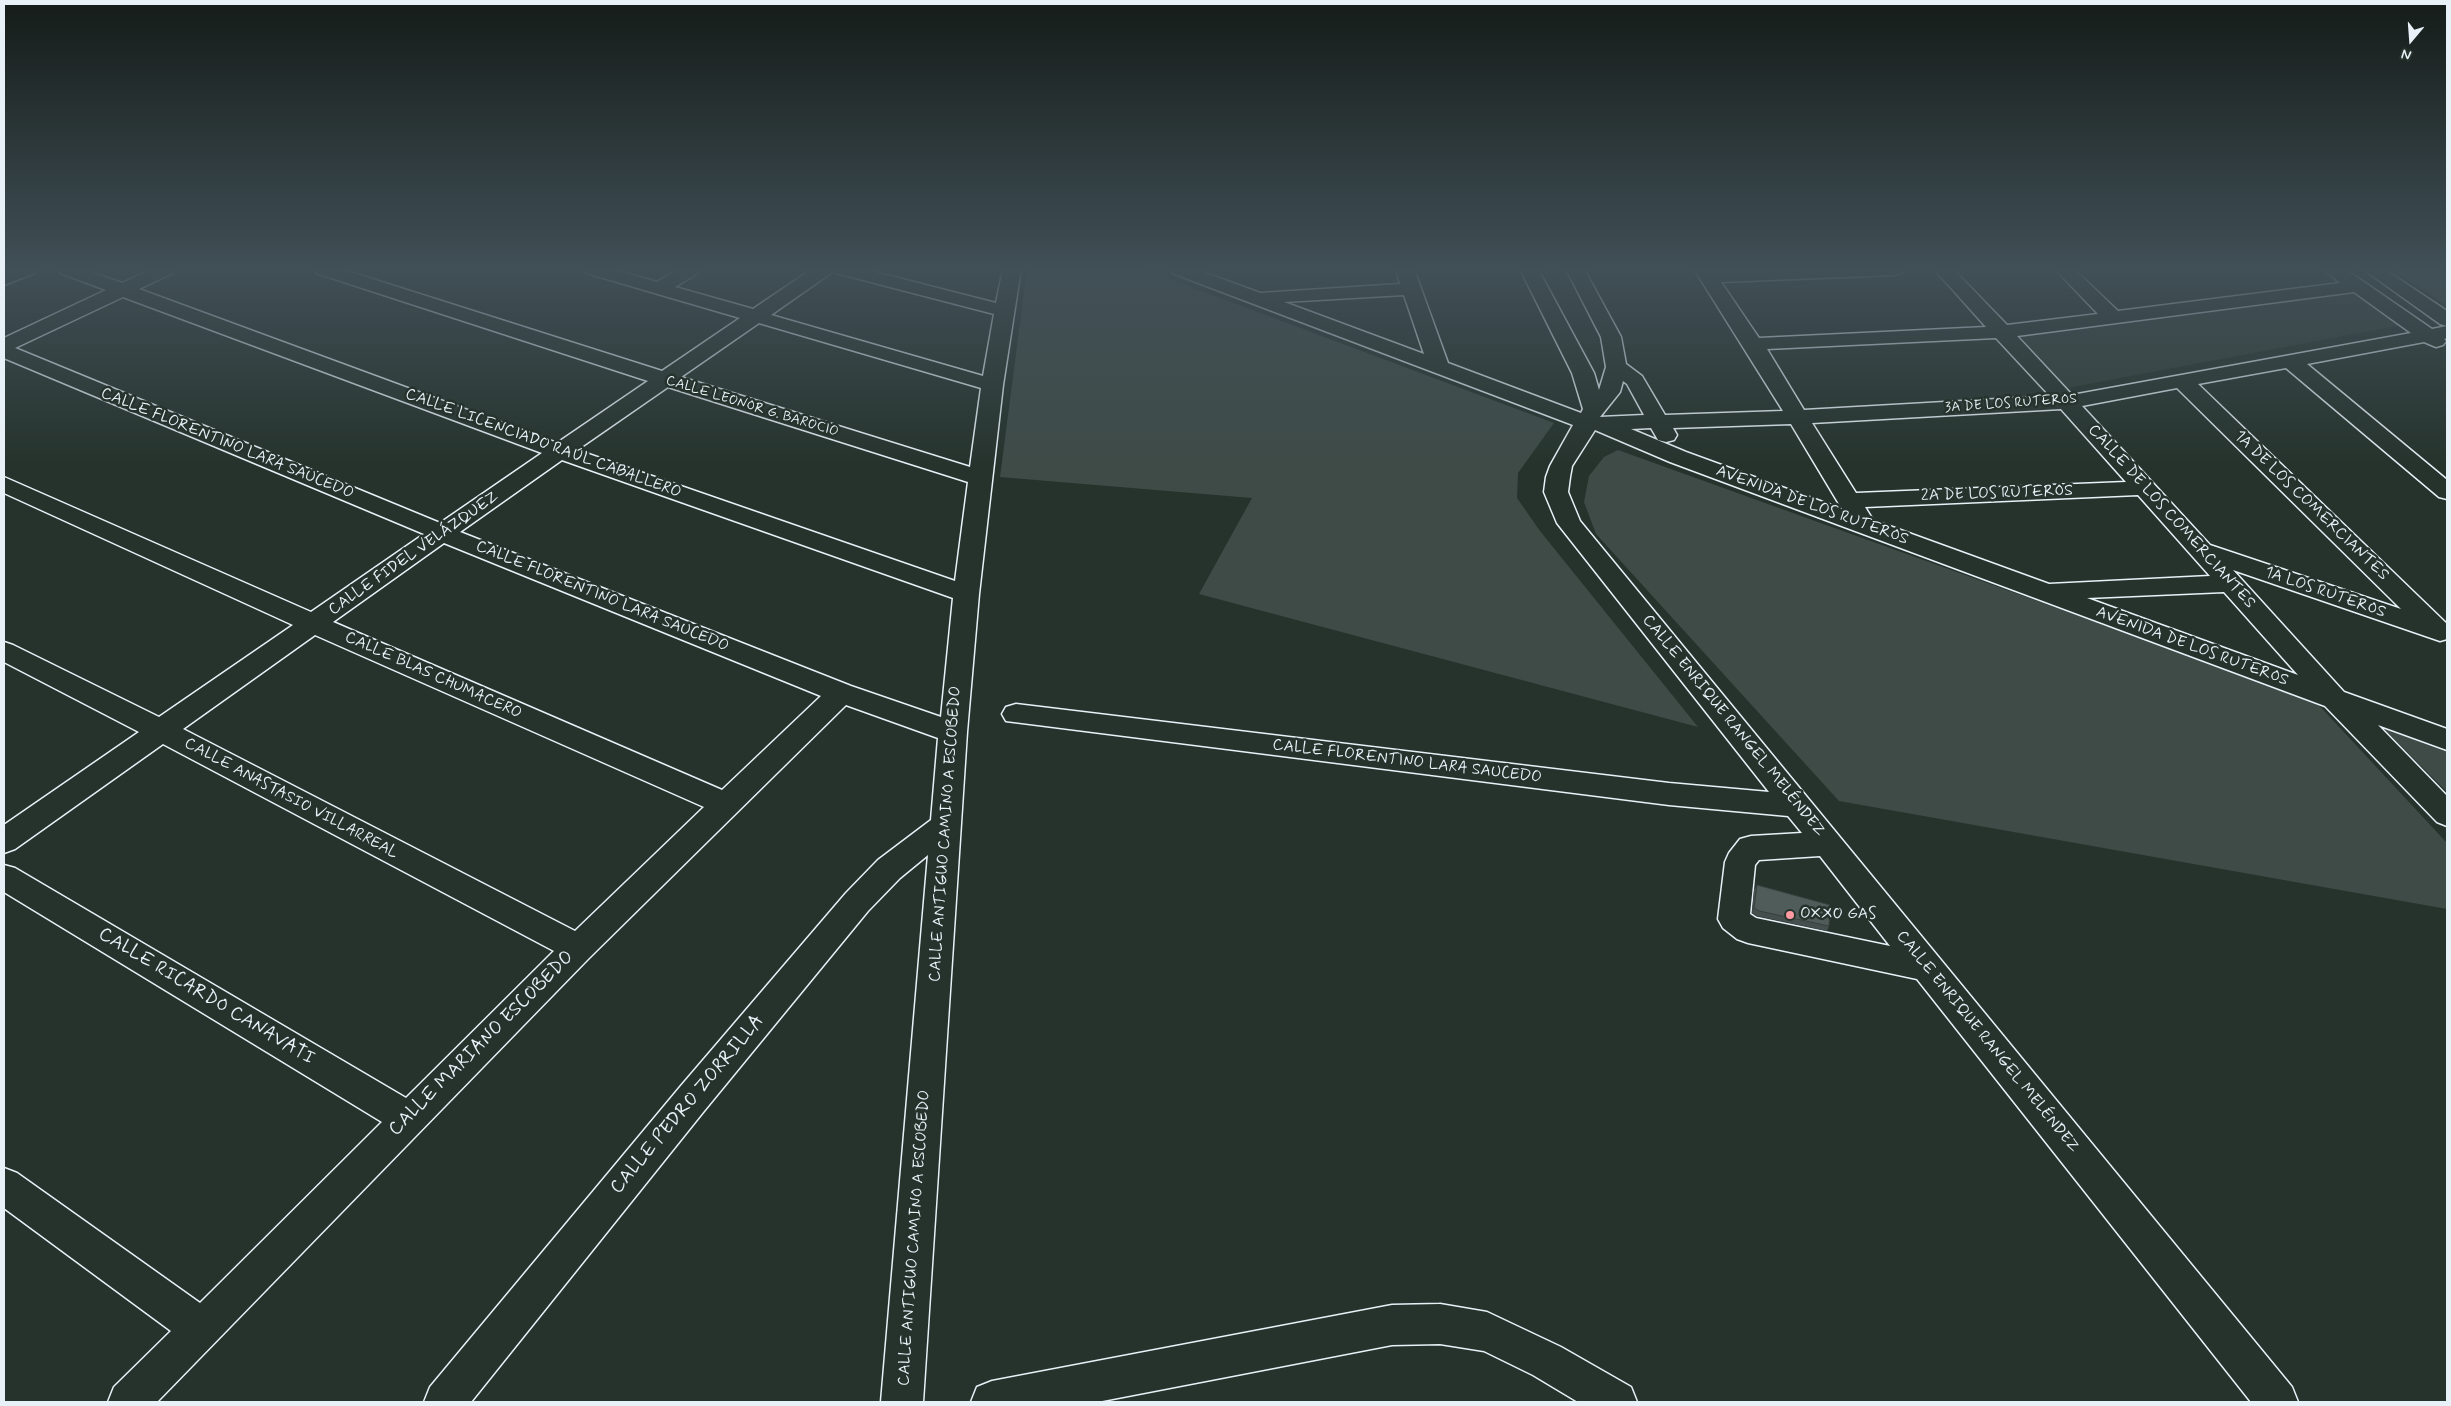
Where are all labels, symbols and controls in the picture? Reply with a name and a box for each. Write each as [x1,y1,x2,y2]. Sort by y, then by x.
north arrow [2386,15,2436,65]
text: N [2399,44,2414,64]
street label: CALLE LEONOR G. BAROCIO [664,373,840,441]
street label: CALLE FLORENTINO LARA SAUCEDO [98,384,356,504]
street label: CALLE LICENCIADO RAÚL CABALLERO [402,385,684,503]
street label: 3A DE LOS RUTEROS [1944,391,2078,417]
street label: CALLE DE LOS COMERCIANTES [2083,421,2259,613]
street label: 1A DE LOS COMERCIANTES [2230,427,2392,585]
street label: AVENIDA DE LOS RUTEROS [1713,462,1911,550]
street label: 2A DE LOS RUTEROS [1921,482,2073,506]
street label: CALLE FIDEL VELÁZQUEZ [325,488,503,620]
street label: CALLE FLORENTINO LARA SAUCEDO [473,537,731,657]
street label: 1A LOS RUTEROS [2262,563,2388,623]
street label: AVENIDA DE LOS RUTEROS [2093,603,2291,691]
street label: CALLE ENRIQUE RANGEL MELÉNDEZ [1638,611,1828,841]
street label: CALLE BLAS CHUMACERO [342,628,524,724]
street label: CALLE ANTIGUO CAMINO A ESCOBEDO [926,685,966,983]
street label: CALLE ANASTASIO VILLARREAL [181,734,401,864]
street label: CALLE FLORENTINO LARA SAUCEDO [1271,736,1543,788]
place label: OXXO GAS [1800,905,1876,925]
marker: OXXO GAS [1784,909,1796,921]
street label: CALLE RICARDO CANAVATI [94,923,318,1071]
street label: CALLE ENRIQUE RANGEL MELÉNDEZ [1892,927,2082,1157]
street label: CALLE MARIANO ESCOBEDO [385,947,579,1141]
street label: CALLE PEDRO ZORRILLA [606,1011,770,1199]
street label: CALLE ANTIGUO CAMINO A ESCOBEDO [895,1089,935,1387]

